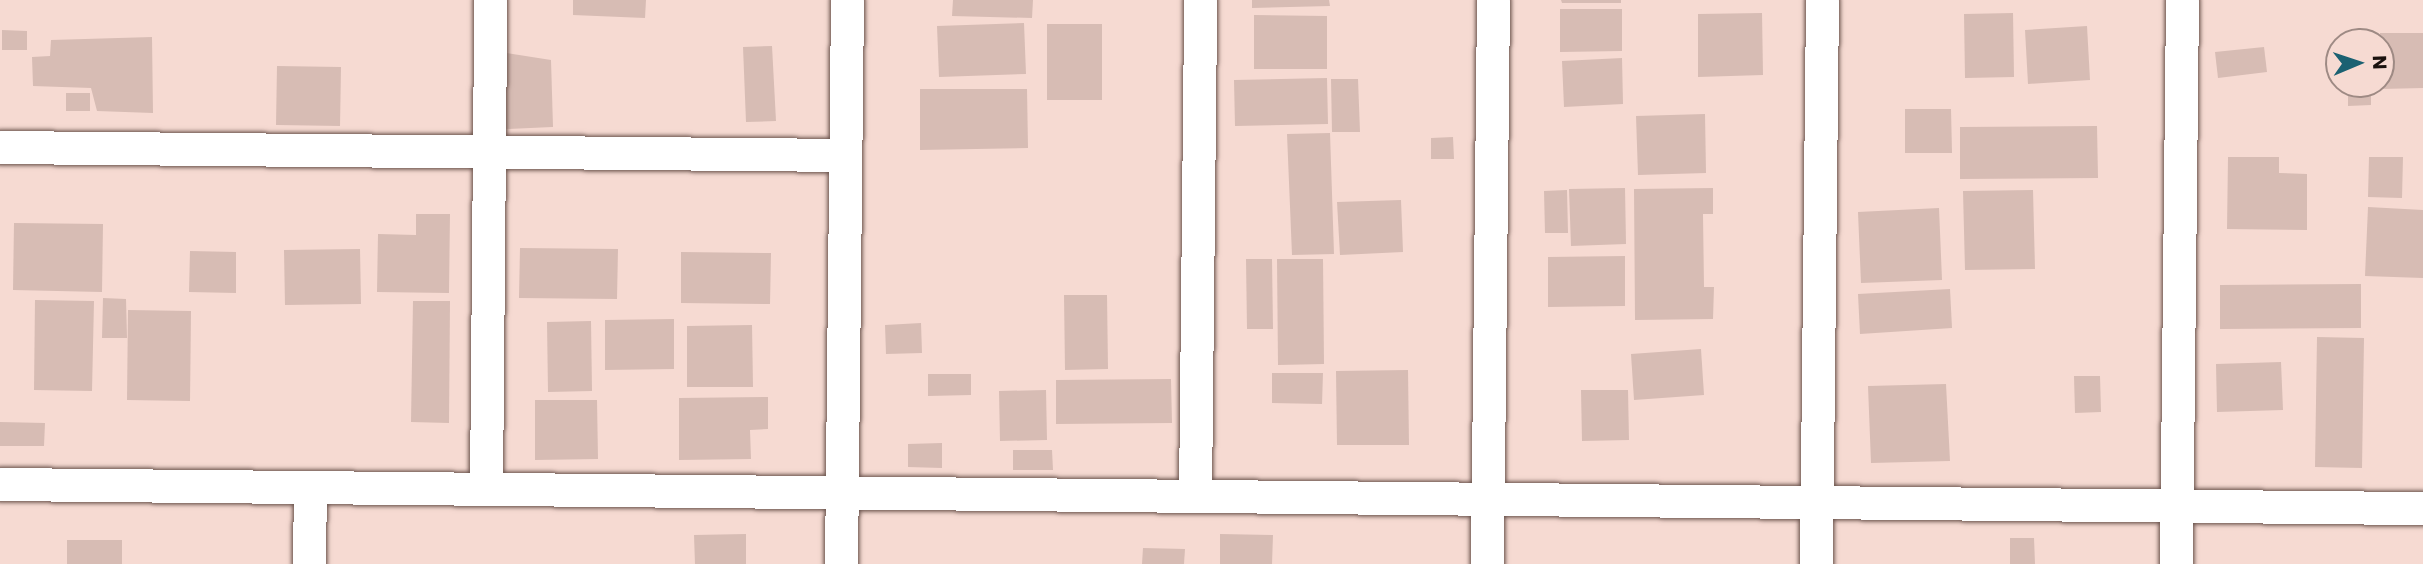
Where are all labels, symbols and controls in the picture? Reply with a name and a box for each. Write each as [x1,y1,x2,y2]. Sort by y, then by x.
north arrow [2325,28,2395,98]
text: N [2366,55,2393,70]

